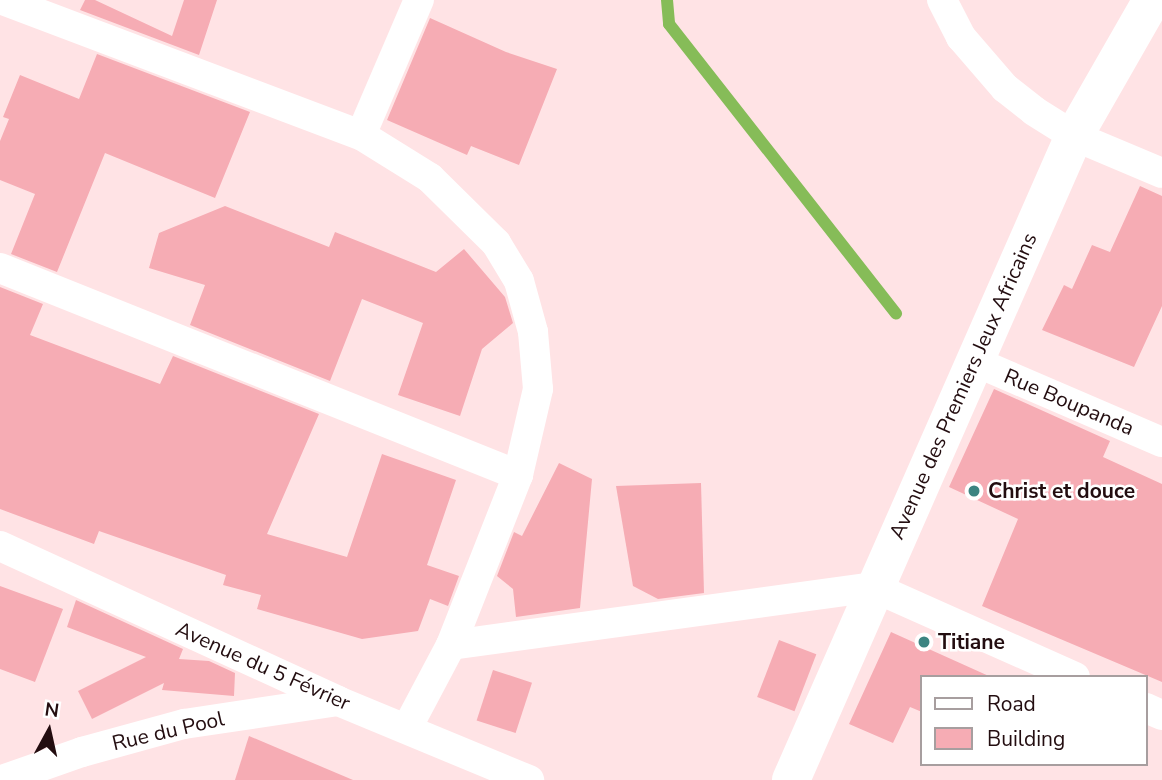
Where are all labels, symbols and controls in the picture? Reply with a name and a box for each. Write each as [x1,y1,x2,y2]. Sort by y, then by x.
street label: Avenue des Premiers Jeux Africains [884,229,1042,543]
street label: Rue Boupanda [1000,363,1138,441]
place label: Christ et douce [988,478,1135,504]
marker: Christ et douce [966,483,982,499]
street label: Avenue du 5 Février [172,616,354,716]
place label: Titiane [938,629,1005,655]
marker: Titiane [916,634,932,650]
legend [920,675,1148,766]
text: Road [987,690,1036,718]
north arrow [14,696,84,766]
text: N [43,696,61,724]
street label: Rue du Pool [110,706,226,756]
text: Building [987,725,1065,753]

